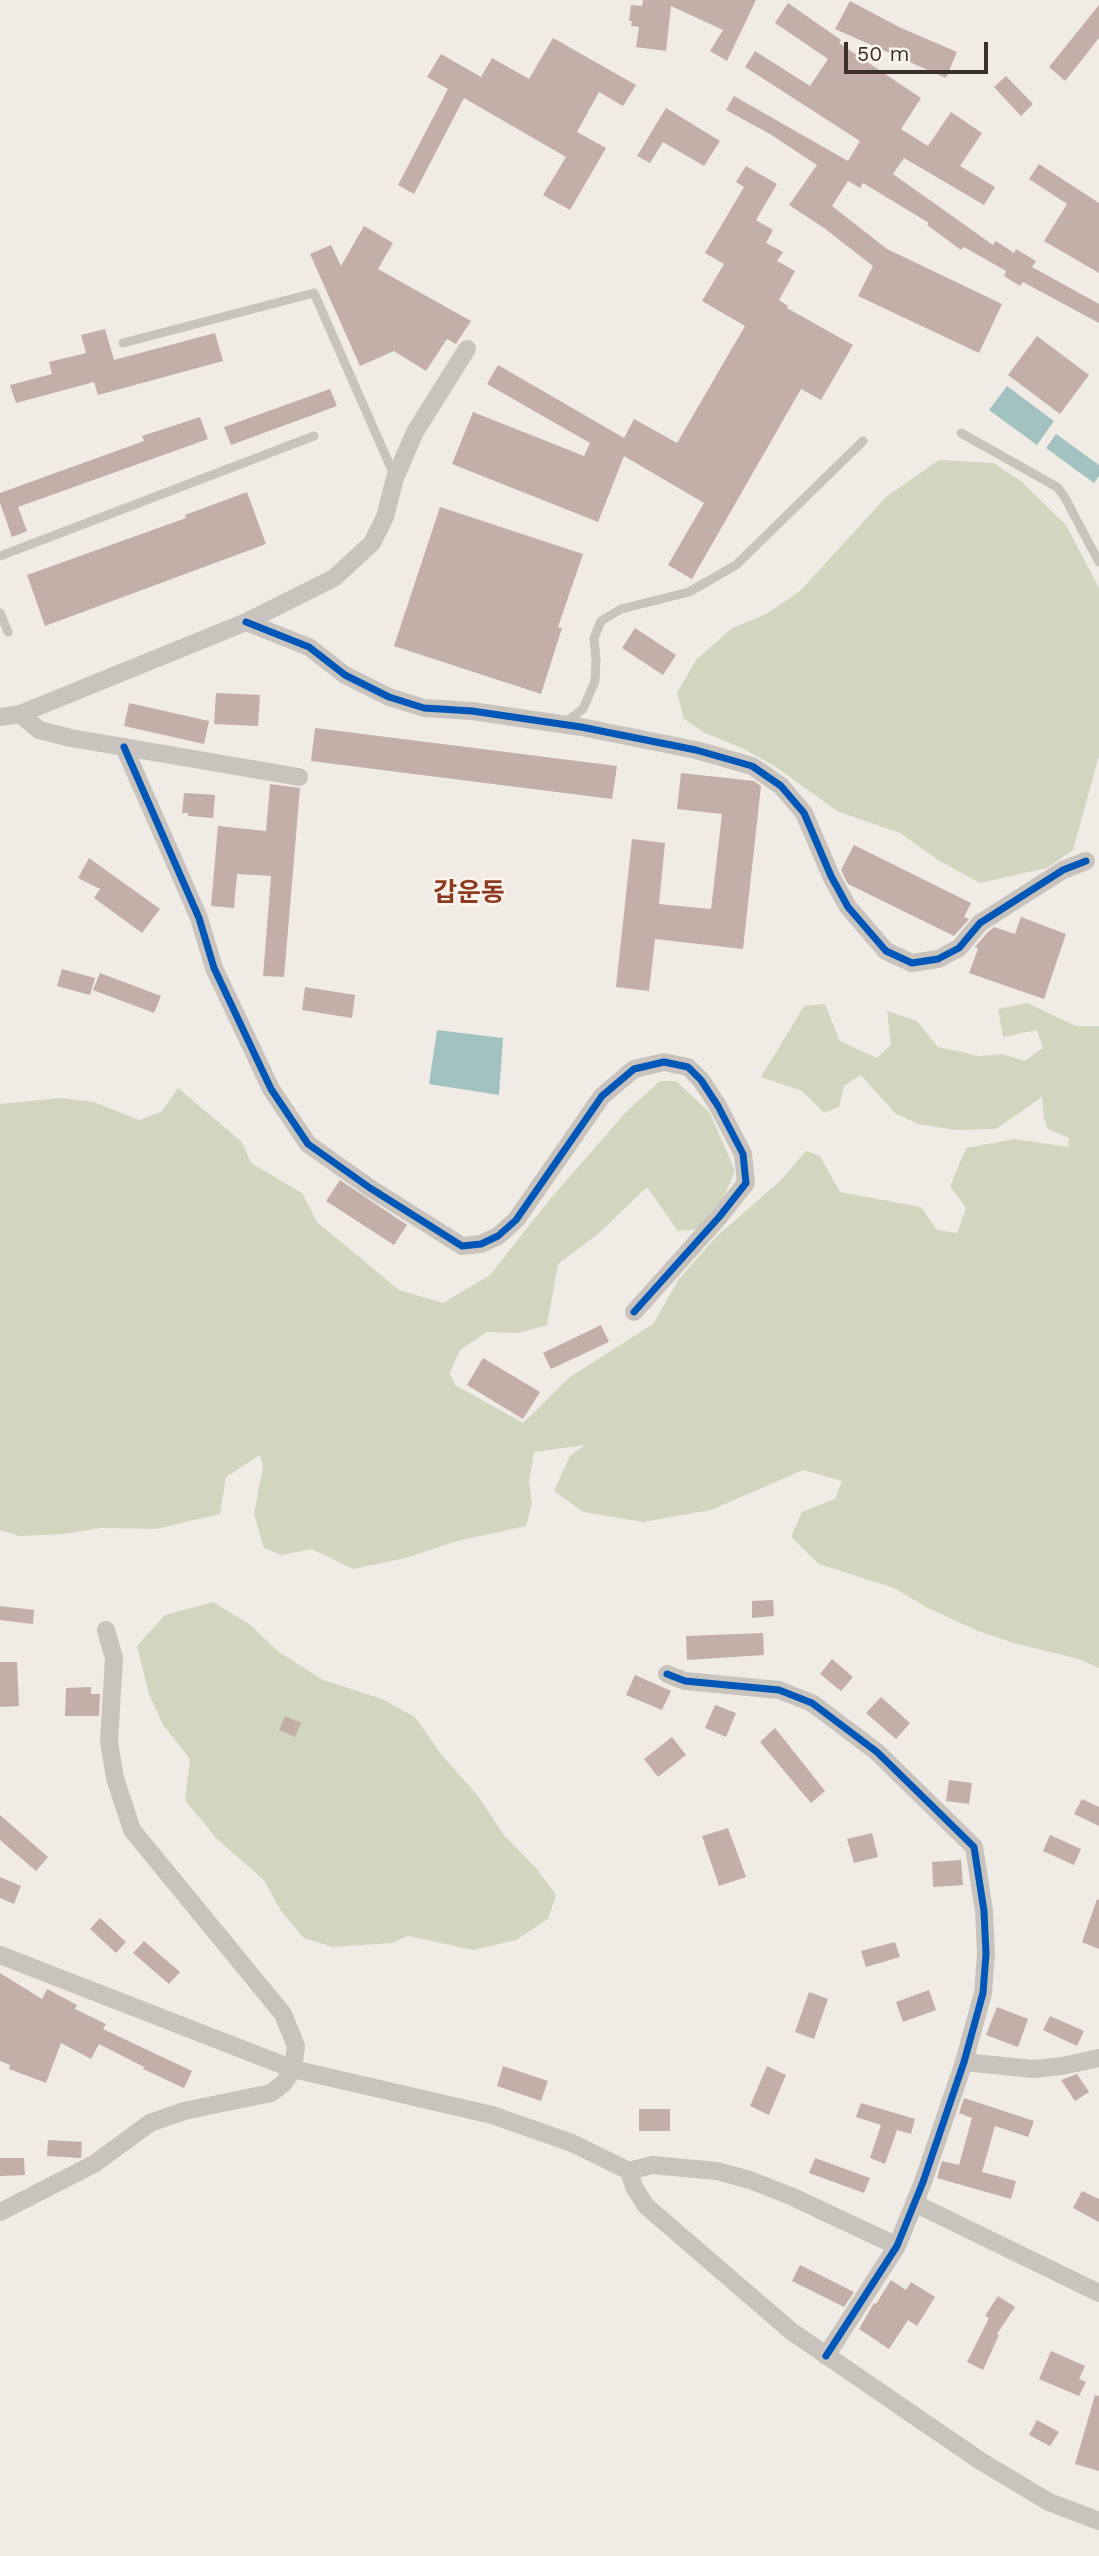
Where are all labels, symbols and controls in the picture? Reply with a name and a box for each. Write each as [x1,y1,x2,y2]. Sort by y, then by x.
scale bar [847,28,990,72]
text: 50 m [857,41,909,66]
district label: 갑운동 [433,877,505,909]

